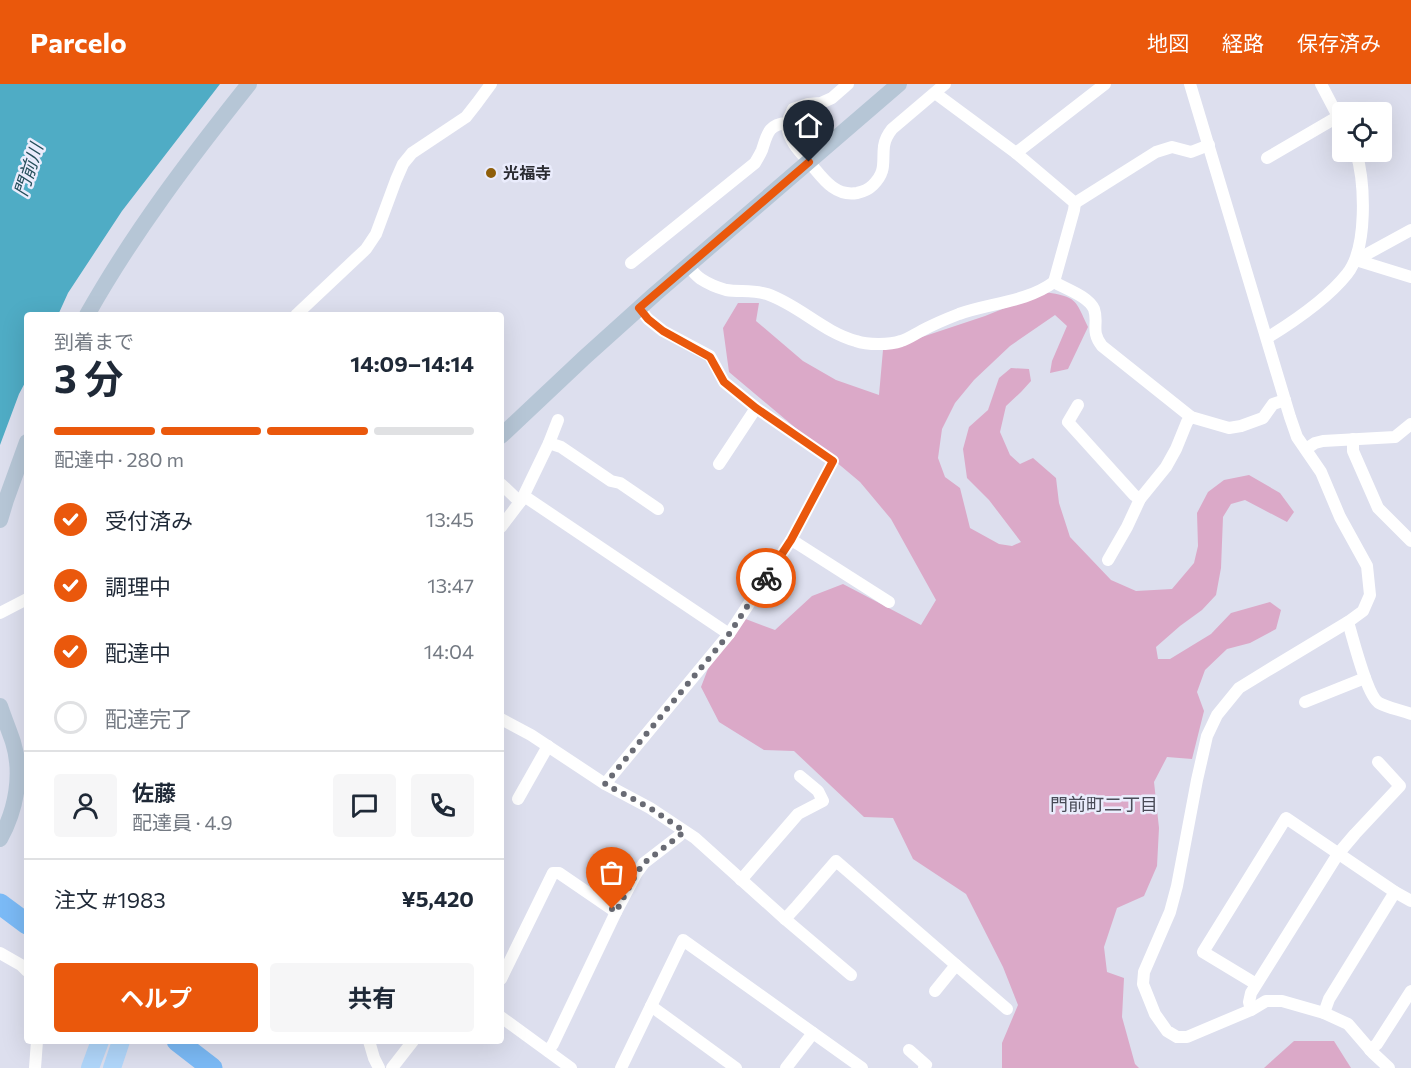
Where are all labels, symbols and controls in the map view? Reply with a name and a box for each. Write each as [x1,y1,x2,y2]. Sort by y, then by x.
text: Parcelo [30,25,127,59]
text: 地図 [1147,30,1189,55]
text: 経路 [1222,30,1264,55]
text: 保存済み [1297,30,1381,55]
pin [783,100,834,162]
map controls [1332,102,1392,162]
button: locate [1332,102,1392,162]
icon: home [792,109,825,142]
water label: 門前川 [9,139,47,199]
place label: 光福寺 [503,163,551,182]
marker: 光福寺 [484,166,498,180]
text: 到着まで [54,329,134,353]
text: 14:09–14:14 [350,350,474,377]
text: 3 分 [54,353,123,401]
text: 配達中 · 280 m [54,447,184,471]
icon: check [54,503,87,536]
text: 受付済み [105,507,193,534]
text: 13:45 [426,507,474,531]
courier [736,548,796,608]
icon: bike [750,562,783,595]
icon: check [54,569,87,602]
text: 調理中 [105,573,171,600]
text: 13:47 [427,573,474,597]
icon: check [54,635,87,668]
text: 配達中 [105,639,171,666]
text: 14:04 [424,639,474,663]
text: 配達完了 [105,705,193,732]
button: person [54,774,117,837]
button: chat [333,774,396,837]
button: phone [411,774,474,837]
text: 佐藤 [132,779,176,806]
district label: 門前町二丁目 [1050,793,1158,815]
text: 配達員 · 4.9 [132,810,233,834]
pin [586,847,637,909]
icon: bag [595,856,628,889]
text: ¥5,420 [402,885,474,912]
text: 注文 #1983 [54,886,166,913]
button: ヘルプ [54,963,258,1032]
button: 共有 [270,963,474,1032]

